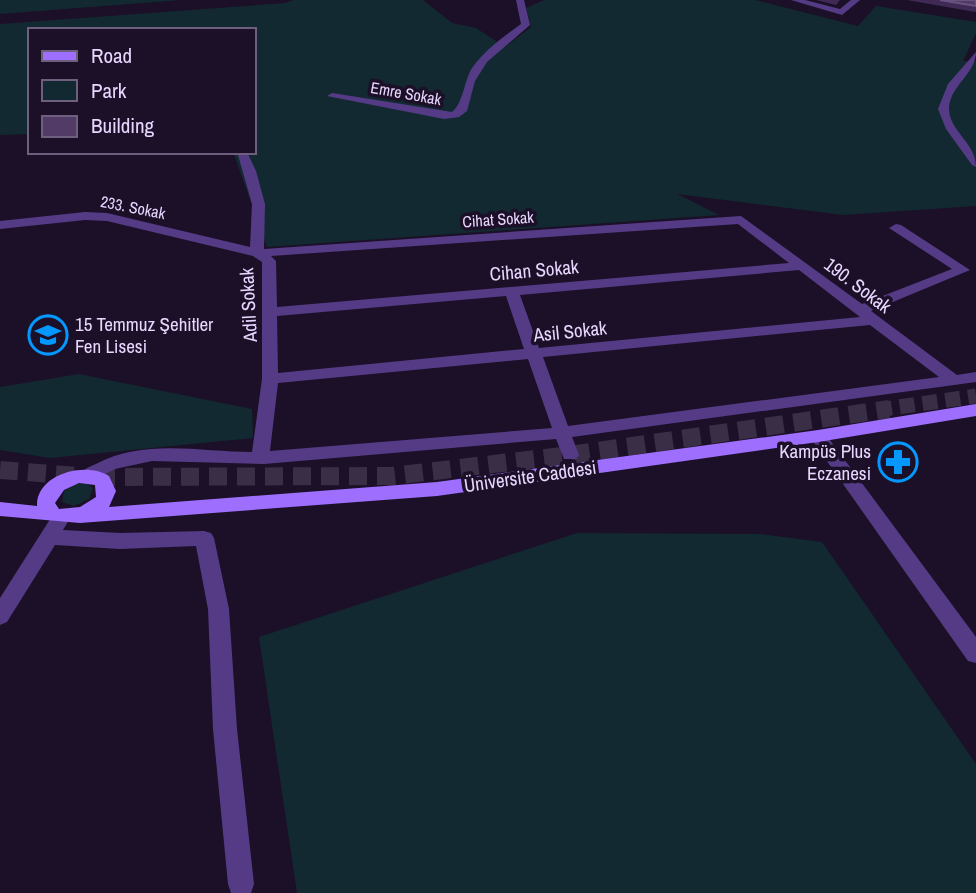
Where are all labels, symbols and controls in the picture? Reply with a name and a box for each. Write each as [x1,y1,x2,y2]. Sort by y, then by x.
legend [28,28,256,154]
text: Road [91,41,132,70]
text: Park [91,76,127,105]
street label: Emre Sokak [369,76,444,110]
text: Building [91,111,155,140]
street label: 233. Sokak [99,190,168,224]
street label: Cihat Sokak [462,206,535,232]
street label: 190. Sokak [819,251,897,319]
street label: Cihan Sokak [488,253,580,287]
street label: Adil Sokak [233,267,263,344]
place label: 15 Temmuz Şehitler Fen Lisesi [75,311,214,359]
school or university icon: 15 Temmuz Şehitler Fen Lisesi [27,314,69,356]
street label: Asil Sokak [531,314,608,348]
place label: Kampüs Plus Eczanesi [779,438,871,486]
pharmacy icon: Kampüs Plus Eczanesi [877,441,919,483]
street label: Üniversite Caddesi [462,454,598,498]

